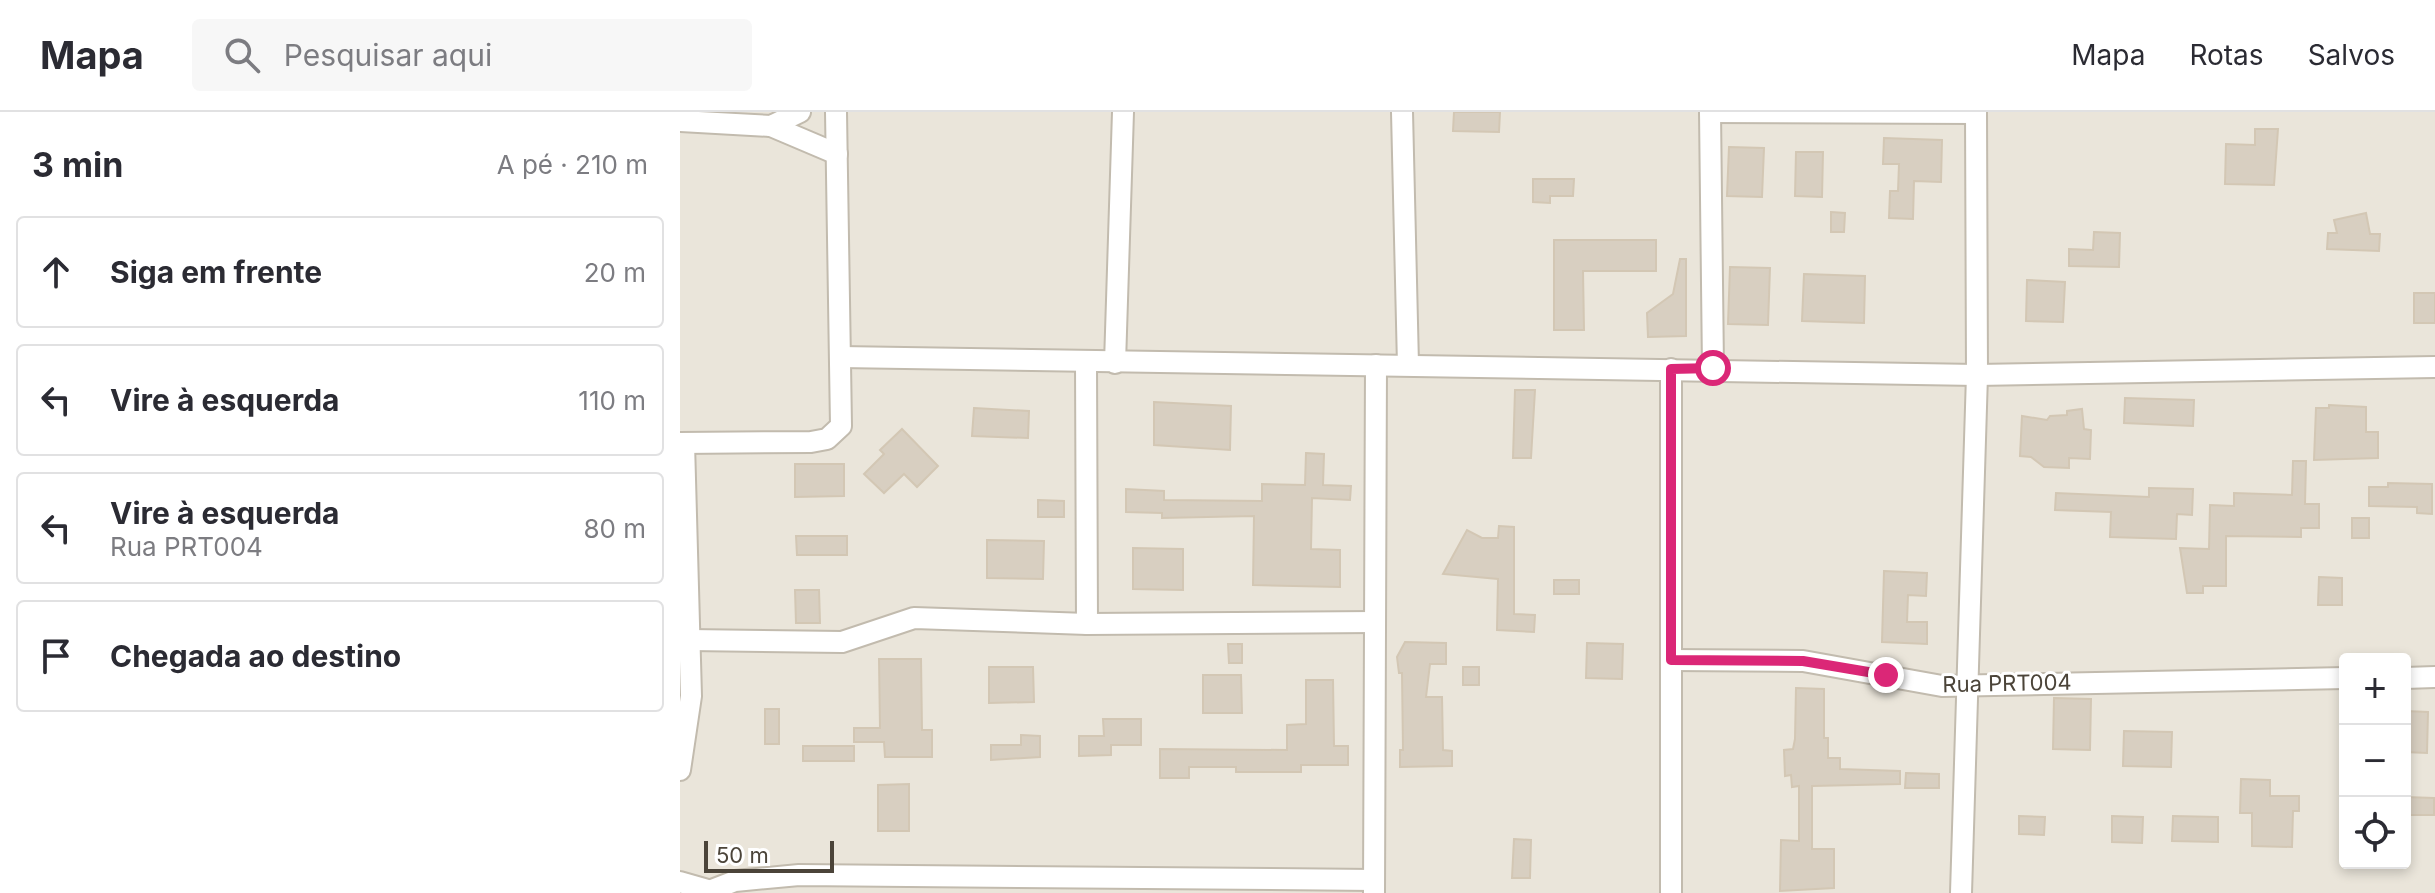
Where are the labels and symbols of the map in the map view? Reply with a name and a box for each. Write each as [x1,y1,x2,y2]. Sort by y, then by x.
route start [1695,350,1731,386]
route end [1868,657,1904,693]
street label: Rua PRT004 [1942,669,2072,697]
scale bar [704,837,834,873]

